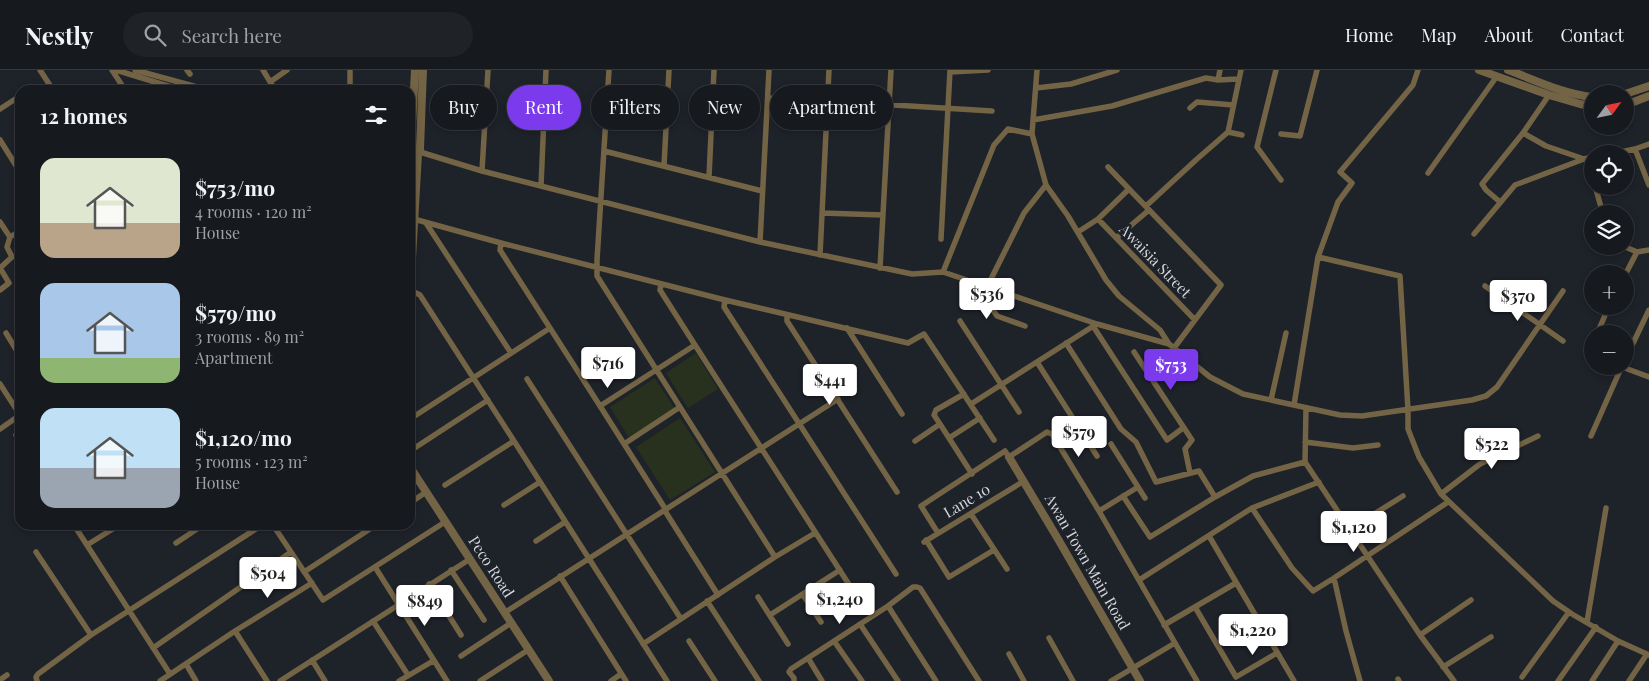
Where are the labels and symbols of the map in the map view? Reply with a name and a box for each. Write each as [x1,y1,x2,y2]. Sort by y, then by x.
north arrow [1584,85,1634,135]
street label: Awaisia Street [1115,218,1196,302]
pin: $536 [957,278,1017,320]
pin: $370 [1488,280,1548,322]
pin: $716 [578,346,638,389]
pin: $753 [1141,348,1201,391]
pin: $441 [800,364,860,406]
pin: $579 [1049,416,1109,458]
pin: $522 [1462,428,1522,470]
street label: Lane 10 [939,478,994,522]
street label: Awan Town Main Road [1040,489,1135,633]
pin: $1,120 [1313,510,1395,553]
street label: Peco Road [465,532,519,601]
pin: $504 [238,556,298,599]
pin: $1,240 [799,582,881,625]
pin: $849 [395,584,455,627]
pin: $1,220 [1212,614,1294,656]

